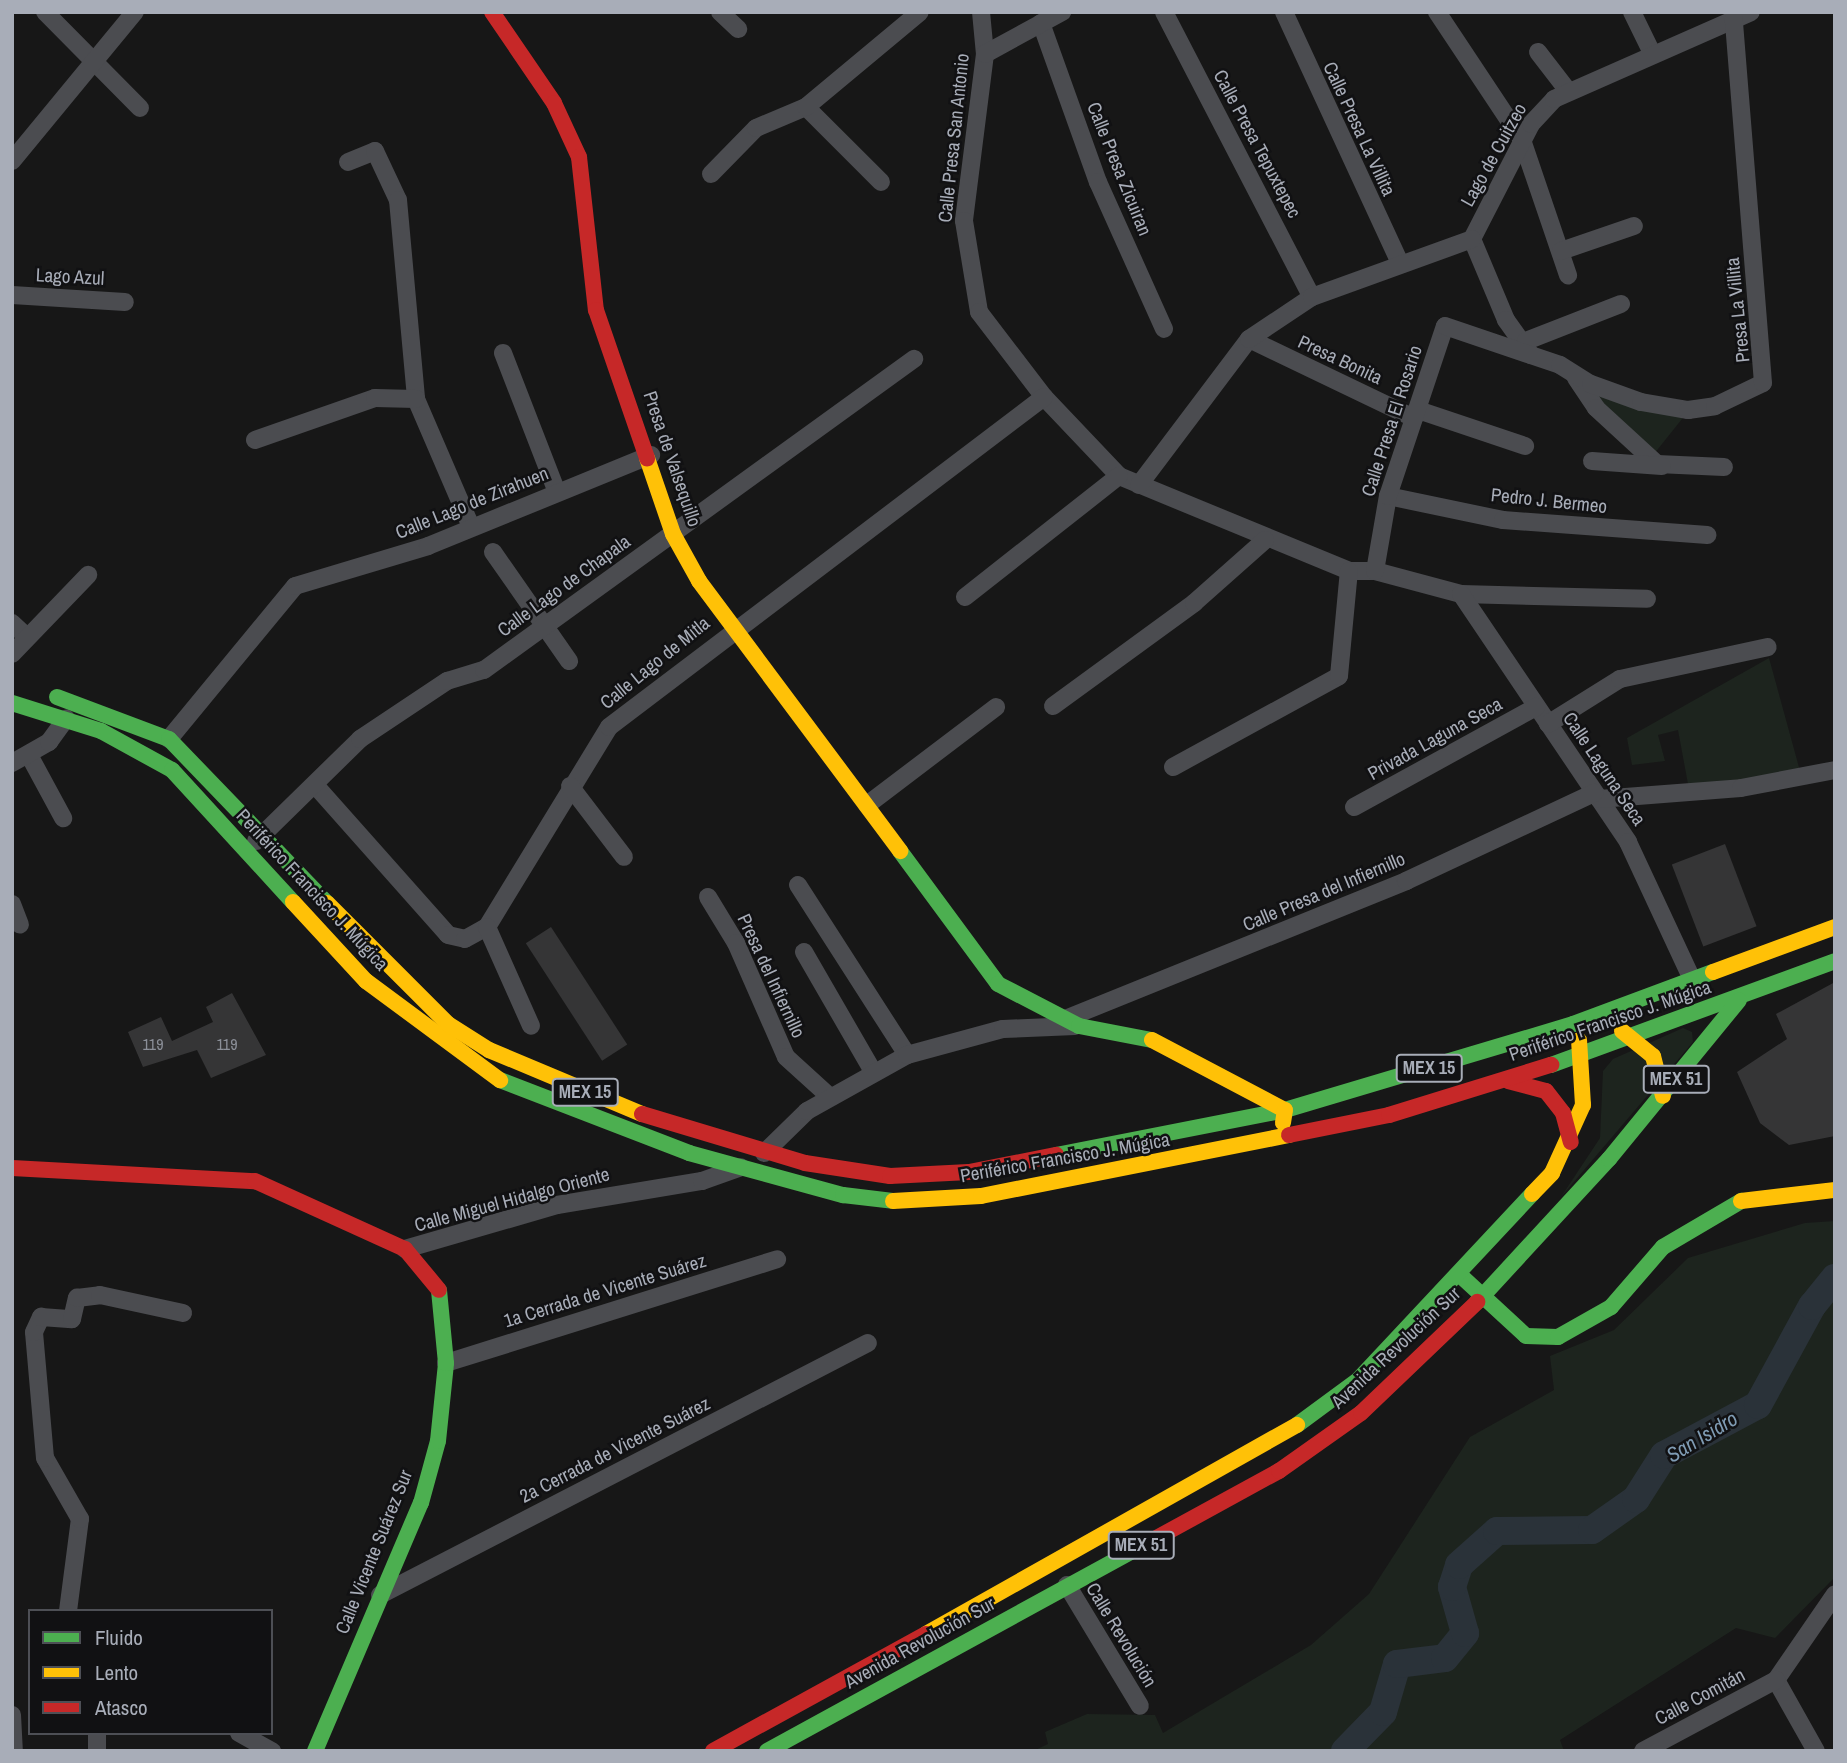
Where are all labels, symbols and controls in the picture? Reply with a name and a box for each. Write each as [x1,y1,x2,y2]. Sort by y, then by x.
street label: Calle Presa San Antonio [934,52,974,224]
street label: Calle Presa La Villita [1318,58,1400,200]
street label: Calle Presa Tepuxtepec [1208,66,1306,222]
street label: Calle Presa Zicuiran [1082,99,1156,239]
street label: Lago de Cuitzeo [1456,99,1532,211]
street label: Presa La Villita [1721,256,1755,364]
street label: Lago Azul [35,264,105,290]
street label: Presa Bonita [1294,331,1386,389]
street label: Calle Presa El Rosario [1357,343,1427,499]
street label: Presa de Valsequillo [638,388,706,530]
street label: Calle Lago de Zirahuen [392,462,552,544]
street label: Pedro J. Bermeo [1490,484,1608,518]
street label: Calle Lago de Chapala [493,530,635,642]
street label: Calle Lago de Mitla [596,612,714,714]
street label: Privada Laguna Seca [1364,693,1506,785]
street label: Calle Laguna Seca [1558,708,1650,830]
street label: Periférico Francisco J. Múgica [231,805,393,975]
street label: Calle Presa del Infiernillo [1239,848,1409,936]
street label: Presa del Infiernillo [732,910,810,1042]
street label: Periférico Francisco J. Múgica [1506,976,1714,1066]
house number: 119 [143,1034,163,1054]
house number: 119 [217,1034,237,1054]
road number: MEX 15 [1394,1054,1464,1083]
road number: MEX 51 [1641,1064,1711,1094]
road number: MEX 15 [550,1078,620,1106]
street label: Periférico Francisco J. Múgica [959,1128,1171,1188]
street label: Calle Miguel Hidalgo Oriente [412,1163,612,1237]
street label: 1a Cerrada de Vicente Suárez [501,1249,709,1333]
street label: Avenida Revolución Sur [1327,1282,1465,1414]
street label: 2a Cerrada de Vicente Suárez [516,1392,714,1508]
water label: San Isidro [1662,1406,1742,1468]
street label: Calle Vicente Suárez Sur [331,1467,417,1637]
road number: MEX 51 [1106,1530,1176,1560]
street label: Calle Revolución [1081,1579,1161,1691]
street label: Avenida Revolución Sur [841,1592,999,1694]
legend [28,1609,273,1735]
text: Fluido [95,1623,143,1652]
text: Lento [95,1658,138,1687]
street label: Calle Comitán [1651,1664,1749,1730]
text: Atasco [95,1693,148,1722]

